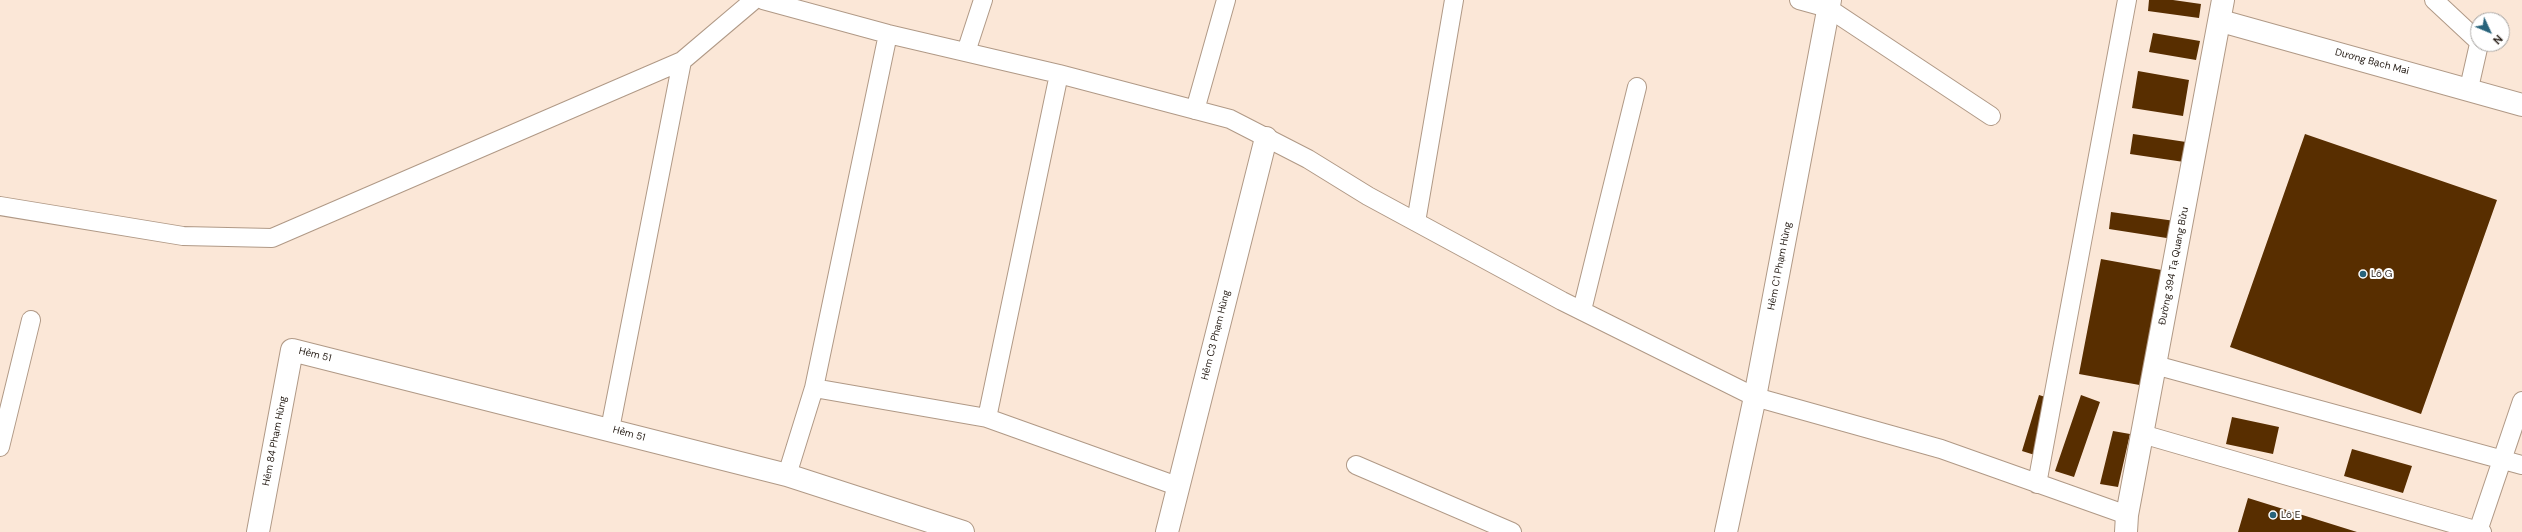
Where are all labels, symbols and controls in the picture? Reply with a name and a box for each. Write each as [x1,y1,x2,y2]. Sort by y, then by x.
north arrow [2470,12,2510,52]
text: N [2490,32,2506,47]
street label: Dương Bạch Mai [2334,46,2410,78]
street label: Đường 394 Tạ Quang Bửu [2157,206,2191,326]
street label: Hẻm C1 Phạm Hùng [1766,221,1794,311]
place label: Lô G [2371,268,2392,280]
marker: Lô G [2358,269,2368,279]
street label: Hẻm C3 Phạm Hùng [1199,289,1233,381]
street label: Hẻm 51 [297,345,333,365]
street label: Hẻm 84 Phạm Hùng [260,395,290,487]
street label: Hẻm 51 [611,424,647,444]
place label: Lô E [2281,509,2300,521]
marker: Lô E [2268,510,2278,520]

